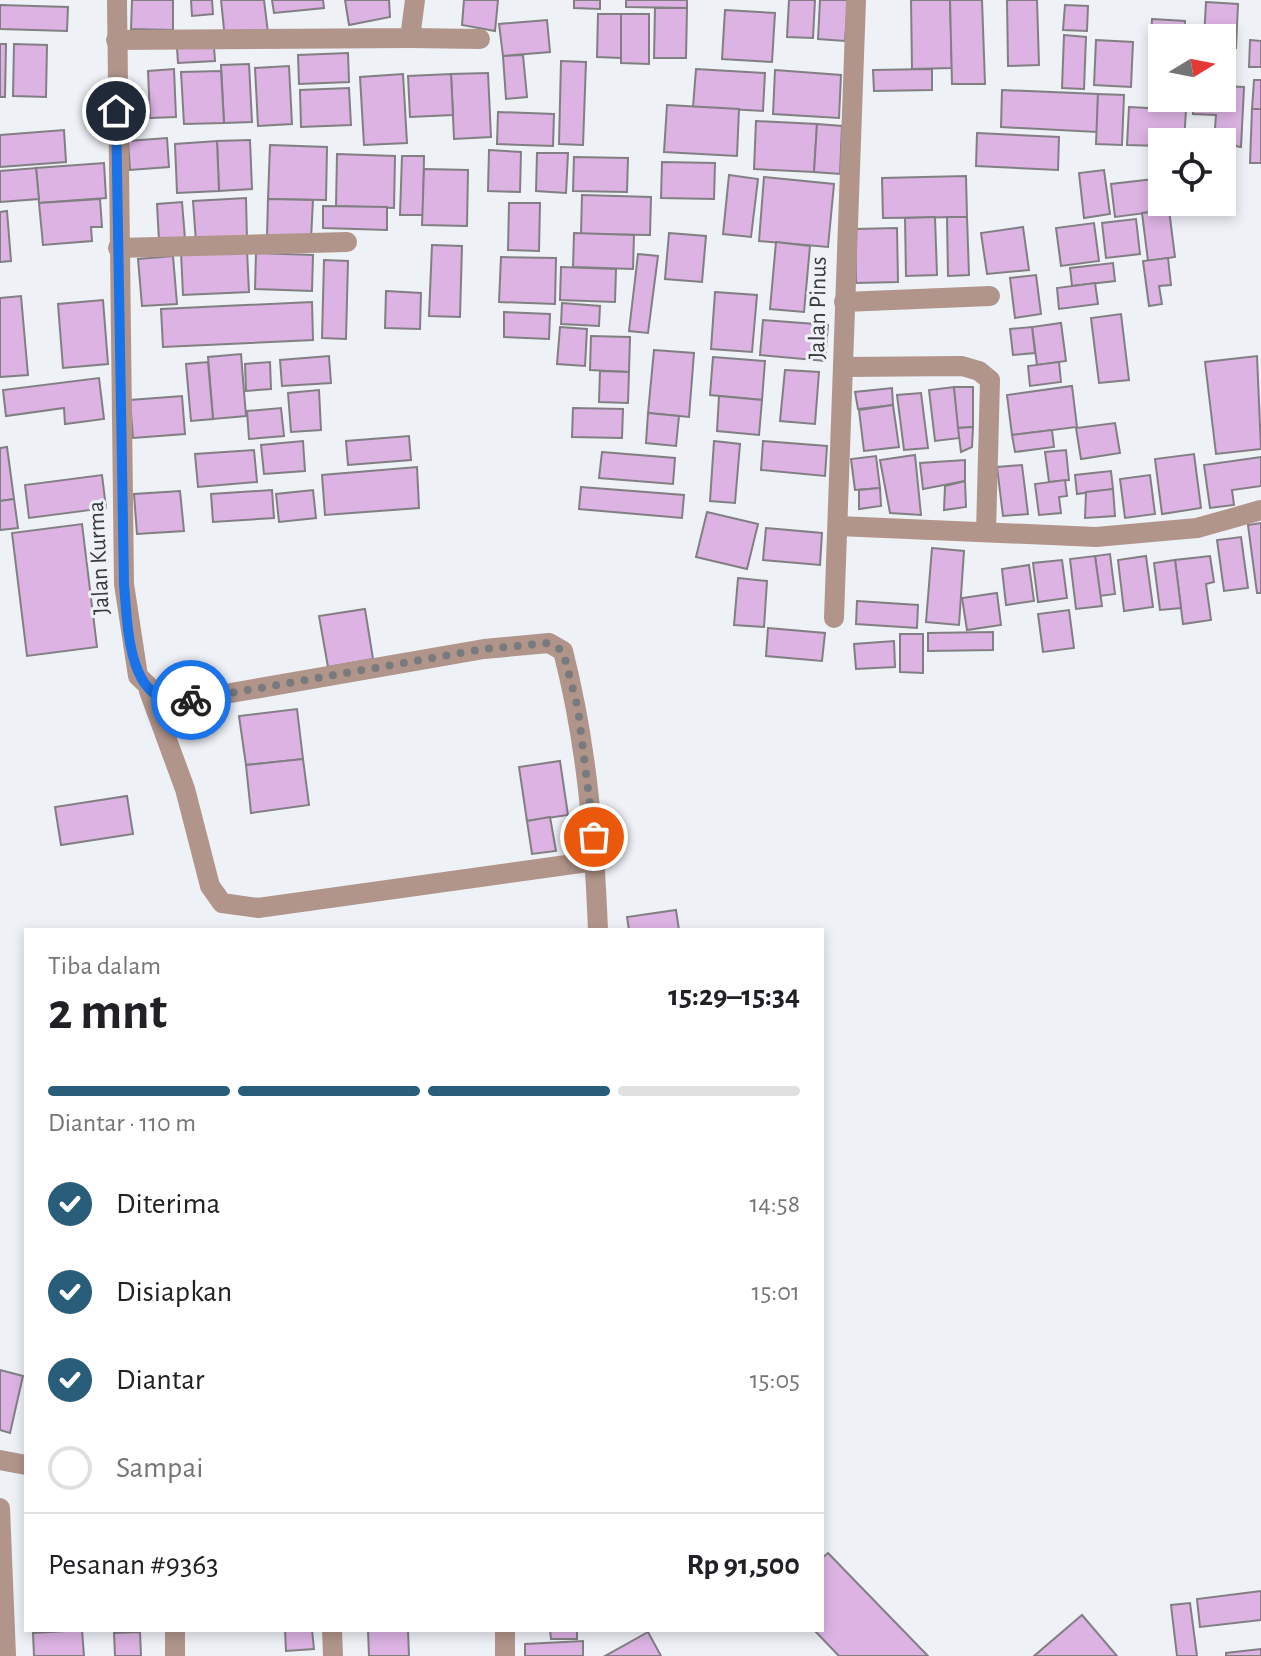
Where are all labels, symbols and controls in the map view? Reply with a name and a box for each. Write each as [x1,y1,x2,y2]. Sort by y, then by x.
north arrow [1148,24,1236,112]
map controls [1148,24,1236,216]
pin [82,77,150,145]
icon: home [94,89,138,133]
button: locate [1148,128,1236,216]
street label: Jalan Pinus [805,256,831,360]
street label: Jalan Kurma [84,500,114,616]
courier [151,660,231,740]
icon: bike [169,678,213,722]
pin [560,803,628,871]
icon: bag [572,815,616,859]
text: Tiba dalam [48,953,161,979]
text: 15:29–15:34 [668,981,800,1011]
text: 2 mnt [48,986,167,1038]
text: Diantar · 110 m [48,1110,196,1136]
icon: check [48,1182,92,1226]
text: Diterima [116,1189,220,1219]
text: 14:58 [749,1191,800,1217]
icon: check [48,1270,92,1314]
text: Disiapkan [116,1277,232,1307]
text: 15:01 [752,1279,800,1305]
icon: check [48,1358,92,1402]
text: Diantar [116,1365,205,1395]
text: 15:05 [750,1367,800,1393]
text: Sampai [116,1453,204,1483]
text: Pesanan #9363 [48,1550,219,1580]
text: Rp 91,500 [686,1550,800,1580]

